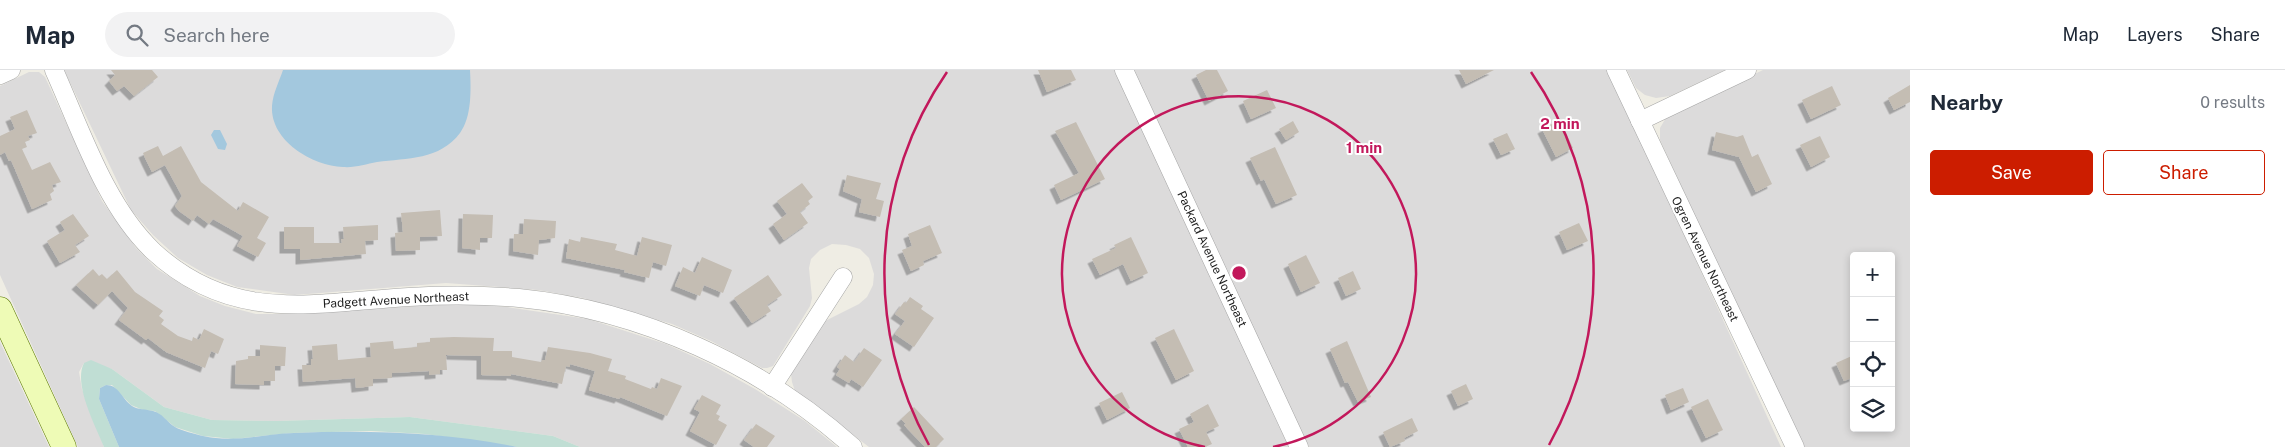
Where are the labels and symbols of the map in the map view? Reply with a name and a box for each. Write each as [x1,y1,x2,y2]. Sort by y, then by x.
text: 2 min [1540,115,1580,132]
text: 1 min [1346,139,1382,156]
street label: Packard Avenue Northeast [1174,189,1250,329]
street label: Ogren Avenue Northeast [1669,194,1742,324]
centre of rings [1230,264,1248,282]
street label: Padgett Avenue Northeast [322,289,470,311]

